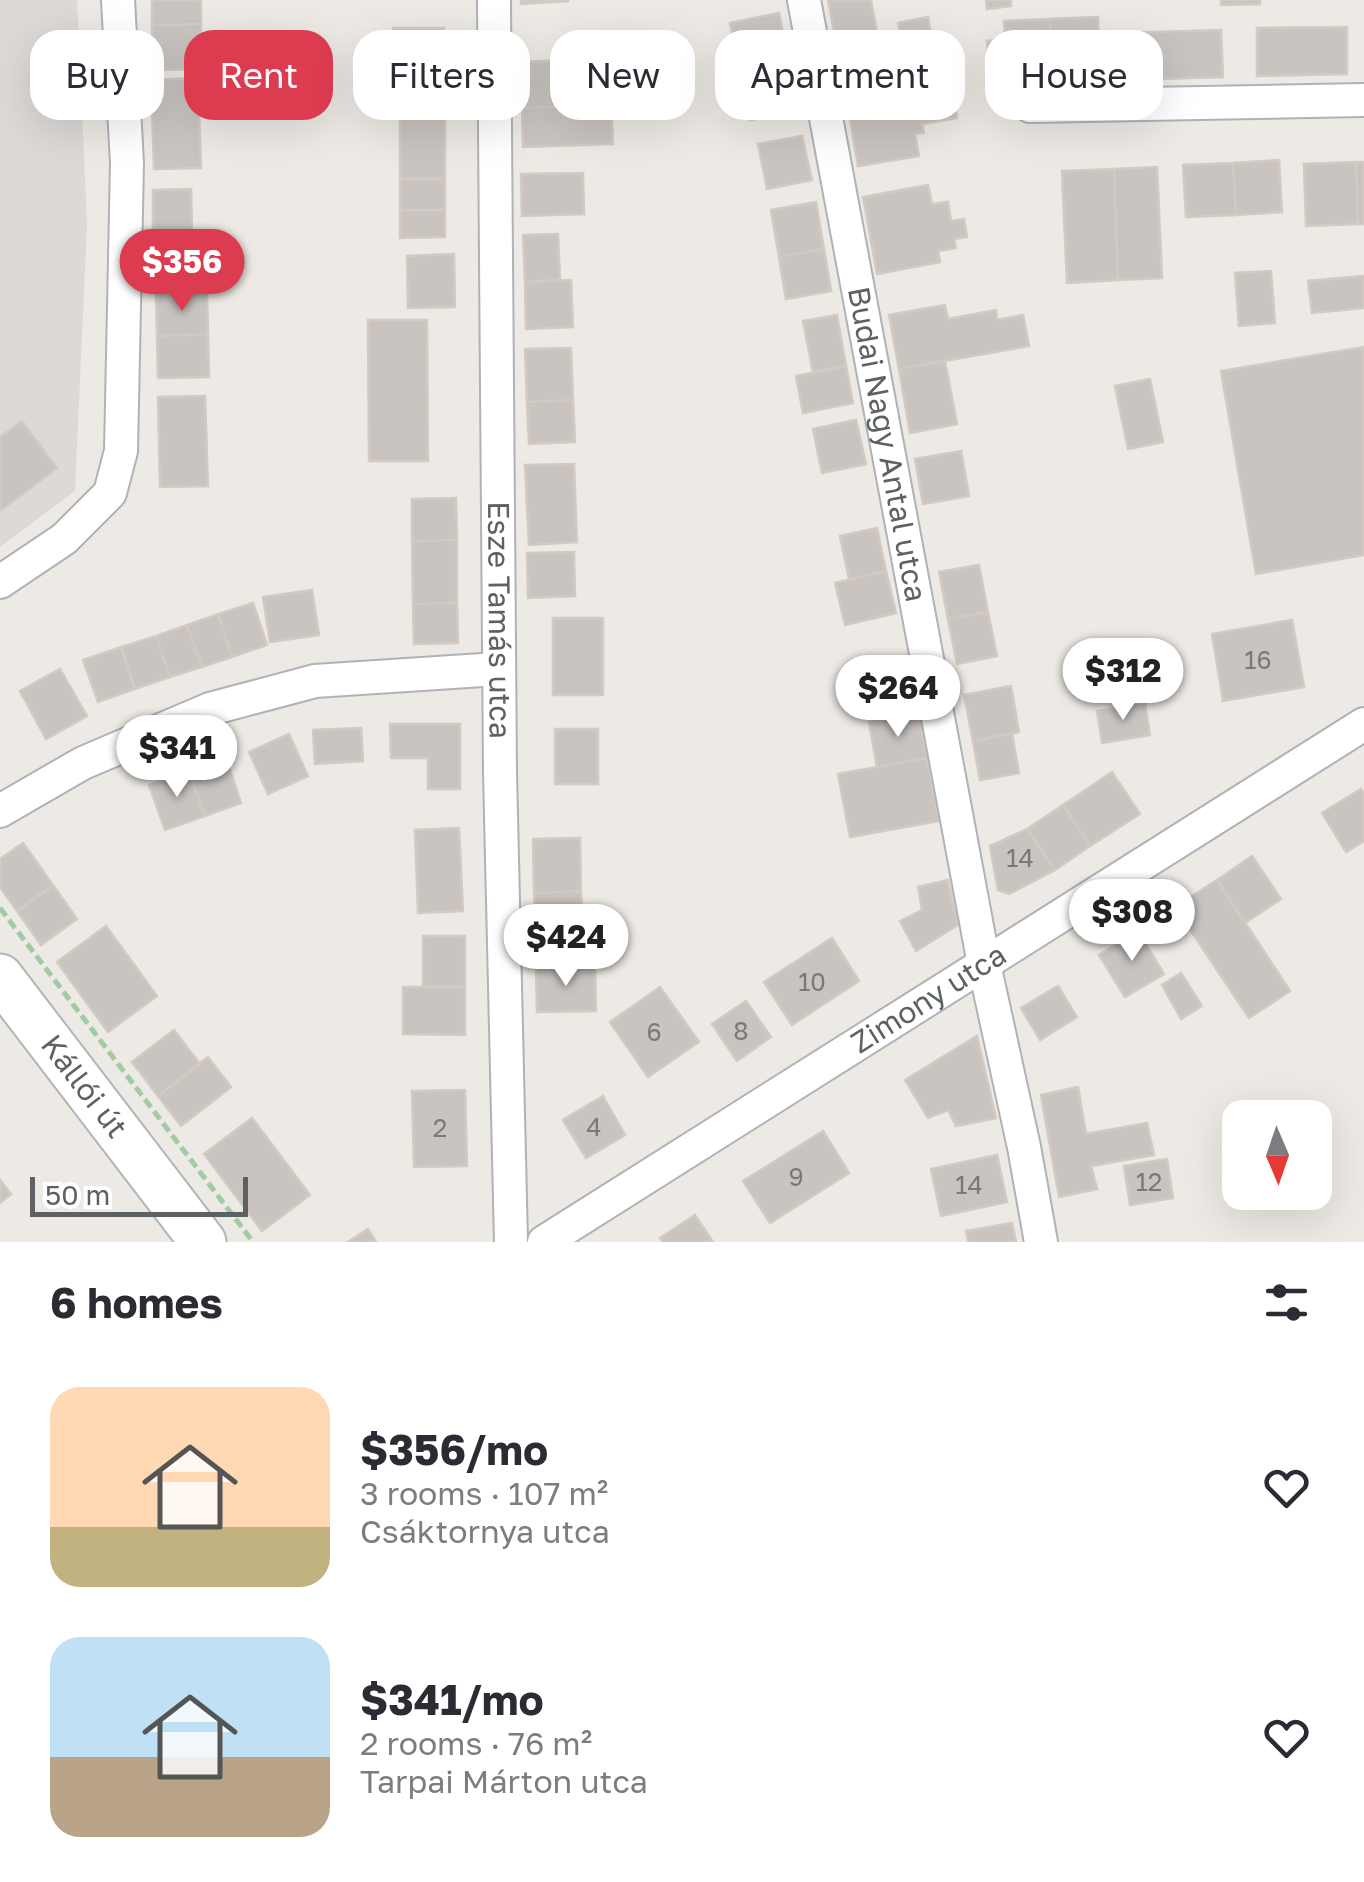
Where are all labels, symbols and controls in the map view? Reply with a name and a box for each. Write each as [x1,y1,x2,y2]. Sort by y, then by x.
chip: Buy [30,30,164,120]
chip: Rent [184,30,333,120]
chip: Filters [353,30,530,120]
chip: New [550,30,695,120]
chip: Apartment [715,30,965,120]
chip: House [985,30,1163,120]
pin: $356 [123,229,241,314]
text: $356 [142,242,222,280]
street label: Budai Nagy Antal utca [841,284,935,605]
street label: Esze Tamás utca [481,501,519,739]
pin: $312 [1064,638,1182,723]
house number: 16 [1244,644,1272,675]
text: $312 [1085,651,1161,689]
pin: $264 [839,655,957,740]
text: $264 [857,668,939,706]
pin: $341 [118,715,236,800]
text: $341 [138,728,216,766]
house number: 14 [1006,842,1034,873]
pin: $308 [1073,879,1191,964]
text: $308 [1091,892,1173,930]
pin: $424 [507,904,625,989]
text: $424 [526,917,606,955]
street label: Zimony utca [844,936,1012,1060]
house number: 10 [798,966,826,997]
house number: 8 [733,1015,749,1046]
house number: 6 [646,1016,662,1047]
street label: Kállói út [34,1027,135,1145]
north arrow [1222,1100,1332,1210]
map controls [1222,1100,1332,1210]
house number: 4 [586,1111,602,1142]
house number: 2 [433,1112,447,1143]
house number: 9 [788,1161,804,1192]
house number: 12 [1136,1166,1162,1197]
house number: 14 [955,1169,983,1200]
scale bar [30,1172,248,1216]
text: 50 m [45,1178,110,1211]
icon: filters [1259,1275,1314,1330]
text: 6 homes [50,1277,223,1327]
text: $356/mo [360,1424,548,1474]
icon: home [130,1427,250,1547]
icon: heart [1259,1460,1314,1515]
text: 3 rooms · 107 m² [360,1474,608,1512]
text: Csáktornya utca [360,1512,610,1550]
text: $341/mo [360,1674,544,1724]
icon: home [130,1677,250,1797]
icon: heart [1259,1710,1314,1765]
text: 2 rooms · 76 m² [360,1724,592,1762]
text: Tarpai Márton utca [360,1762,648,1800]

